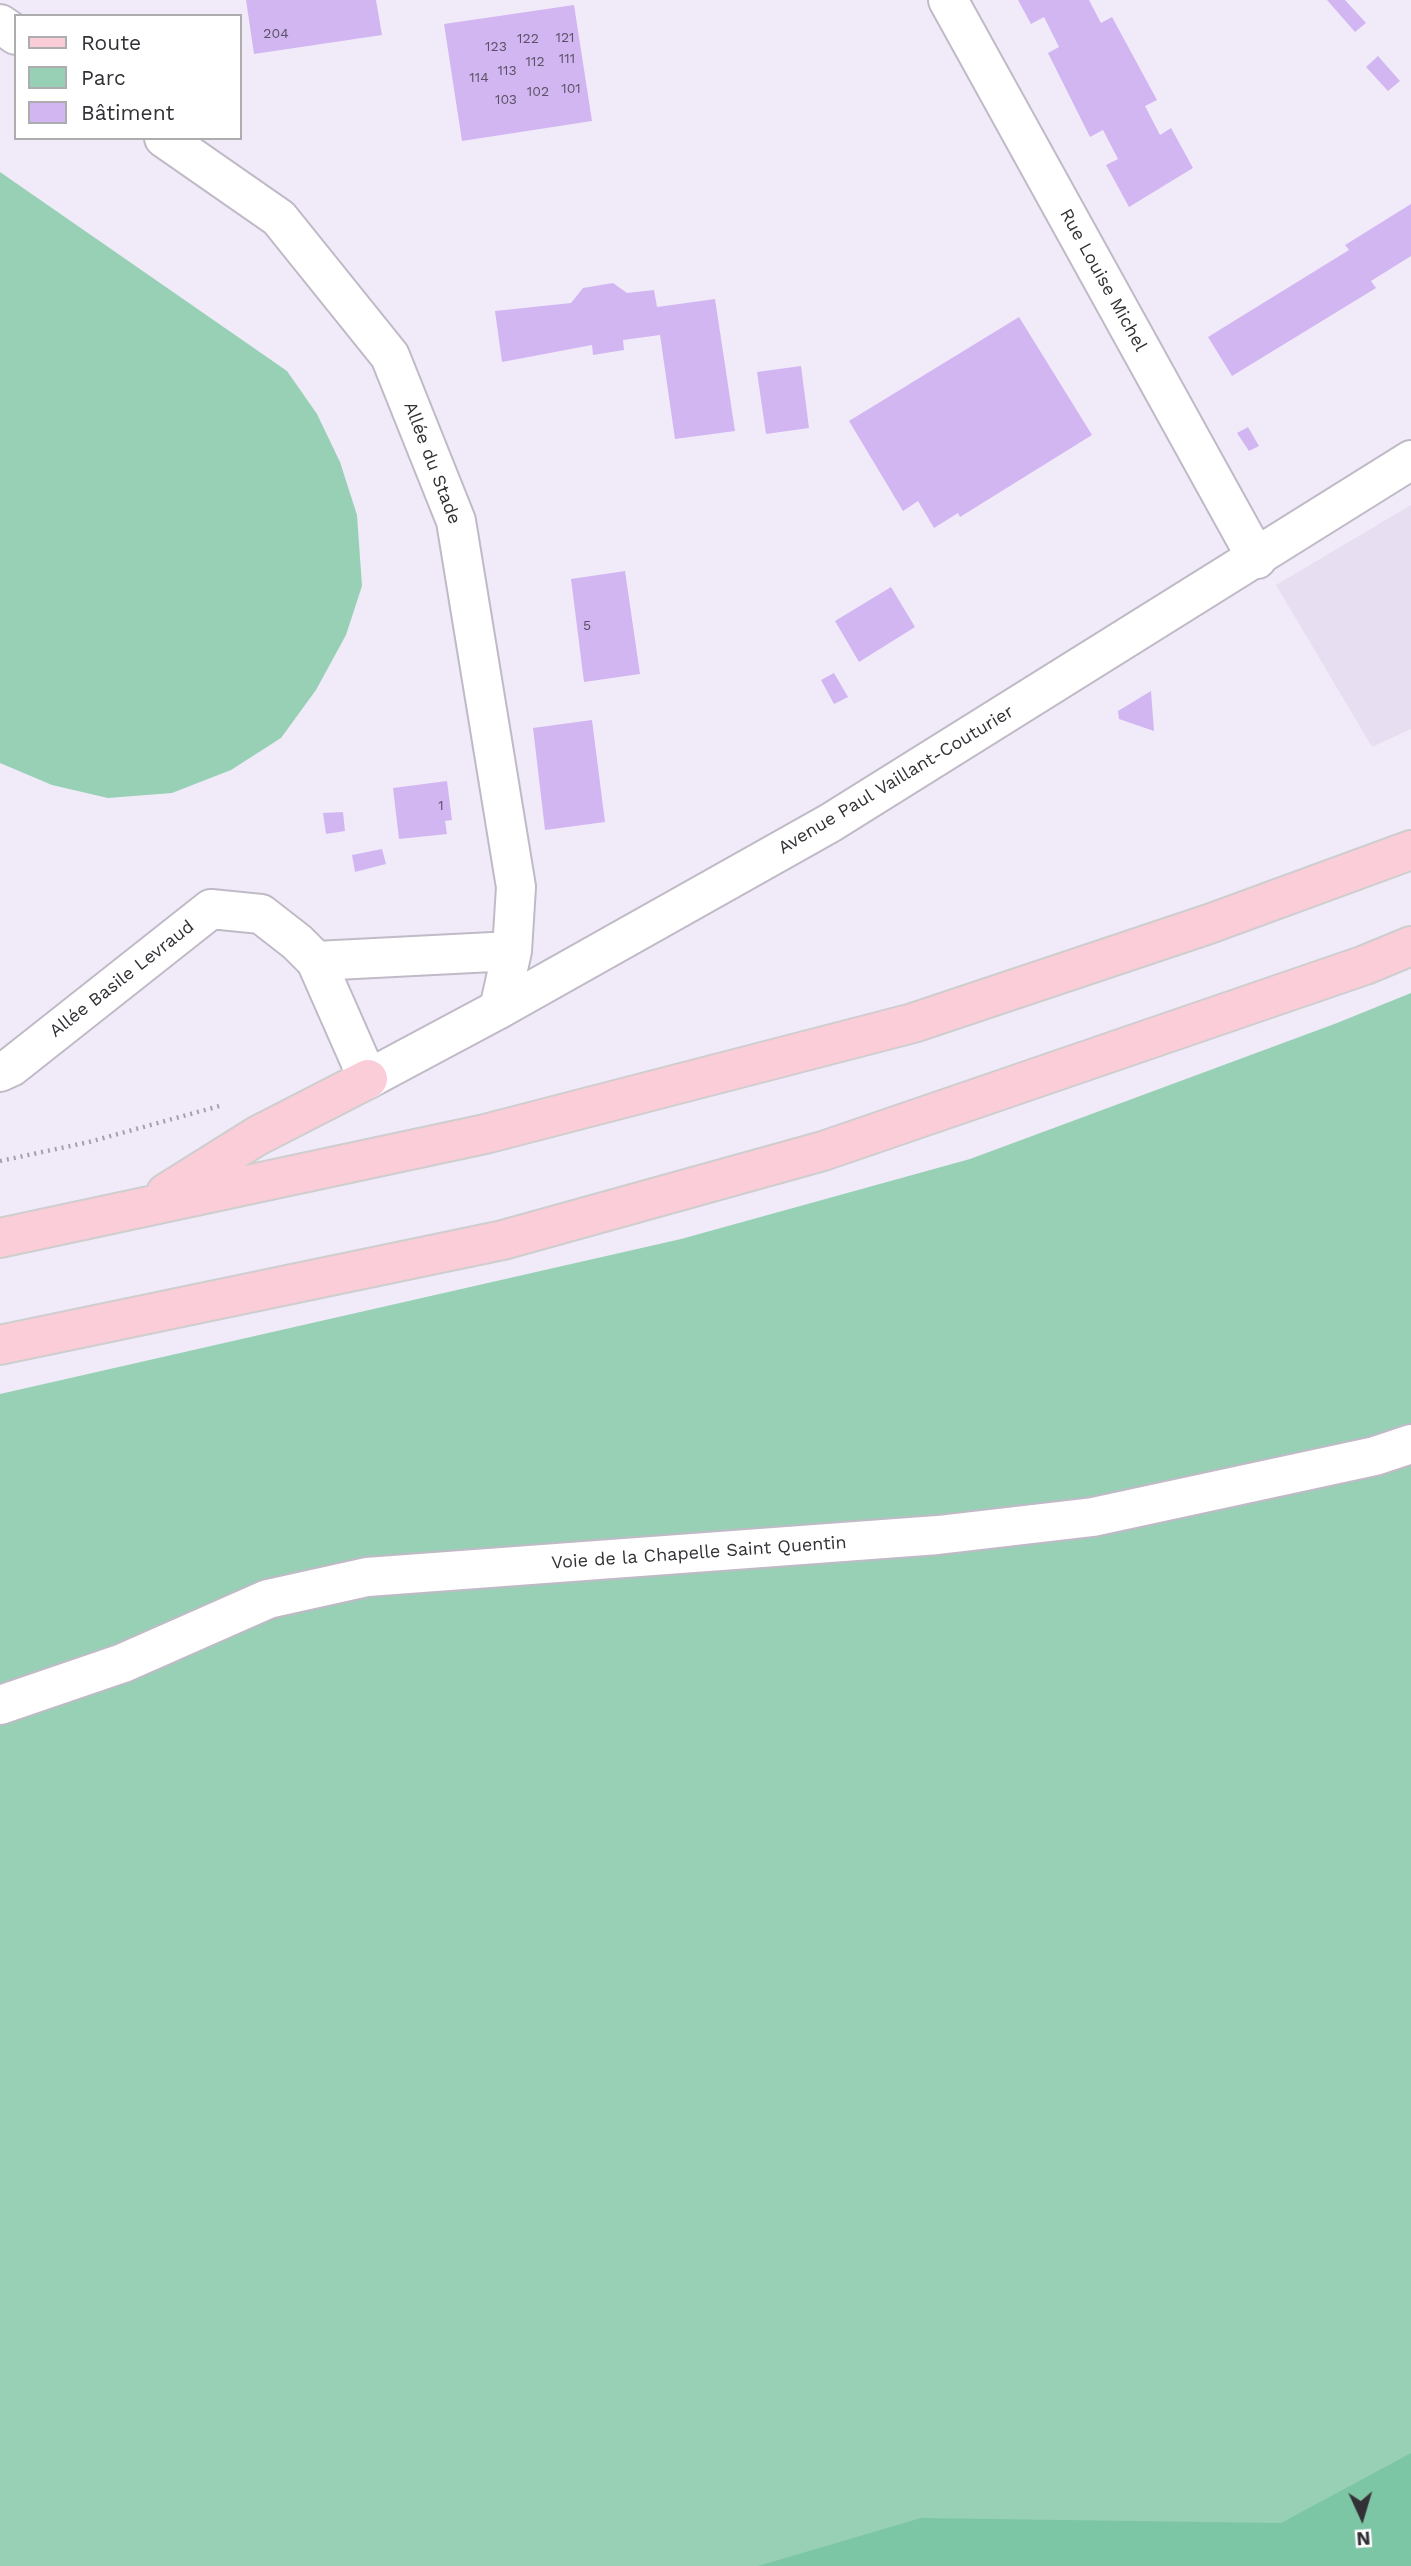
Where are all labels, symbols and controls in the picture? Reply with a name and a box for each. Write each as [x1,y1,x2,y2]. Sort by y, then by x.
legend [14,14,242,140]
house number: 204 [263,26,289,42]
text: Route [81,30,141,55]
house number: 121 [555,30,575,46]
house number: 122 [517,31,539,47]
house number: 123 [485,39,507,55]
house number: 111 [559,51,575,67]
house number: 112 [525,54,545,70]
house number: 113 [497,63,517,79]
text: Parc [81,65,126,90]
house number: 114 [469,70,489,86]
house number: 101 [561,81,581,97]
house number: 102 [527,84,549,100]
house number: 103 [495,92,517,108]
text: Bâtiment [81,100,174,125]
street label: Rue Louise Michel [1055,205,1151,355]
street label: Allée du Stade [399,399,465,527]
house number: 5 [583,618,591,634]
street label: Avenue Paul Vaillant-Couturier [774,701,1018,859]
house number: 1 [438,798,444,814]
street label: Allée Basile Levraud [45,916,199,1042]
street label: Voie de la Chapelle Saint Quentin [551,1532,847,1574]
north arrow [1327,2482,1397,2552]
text: N [1356,2526,1371,2550]

